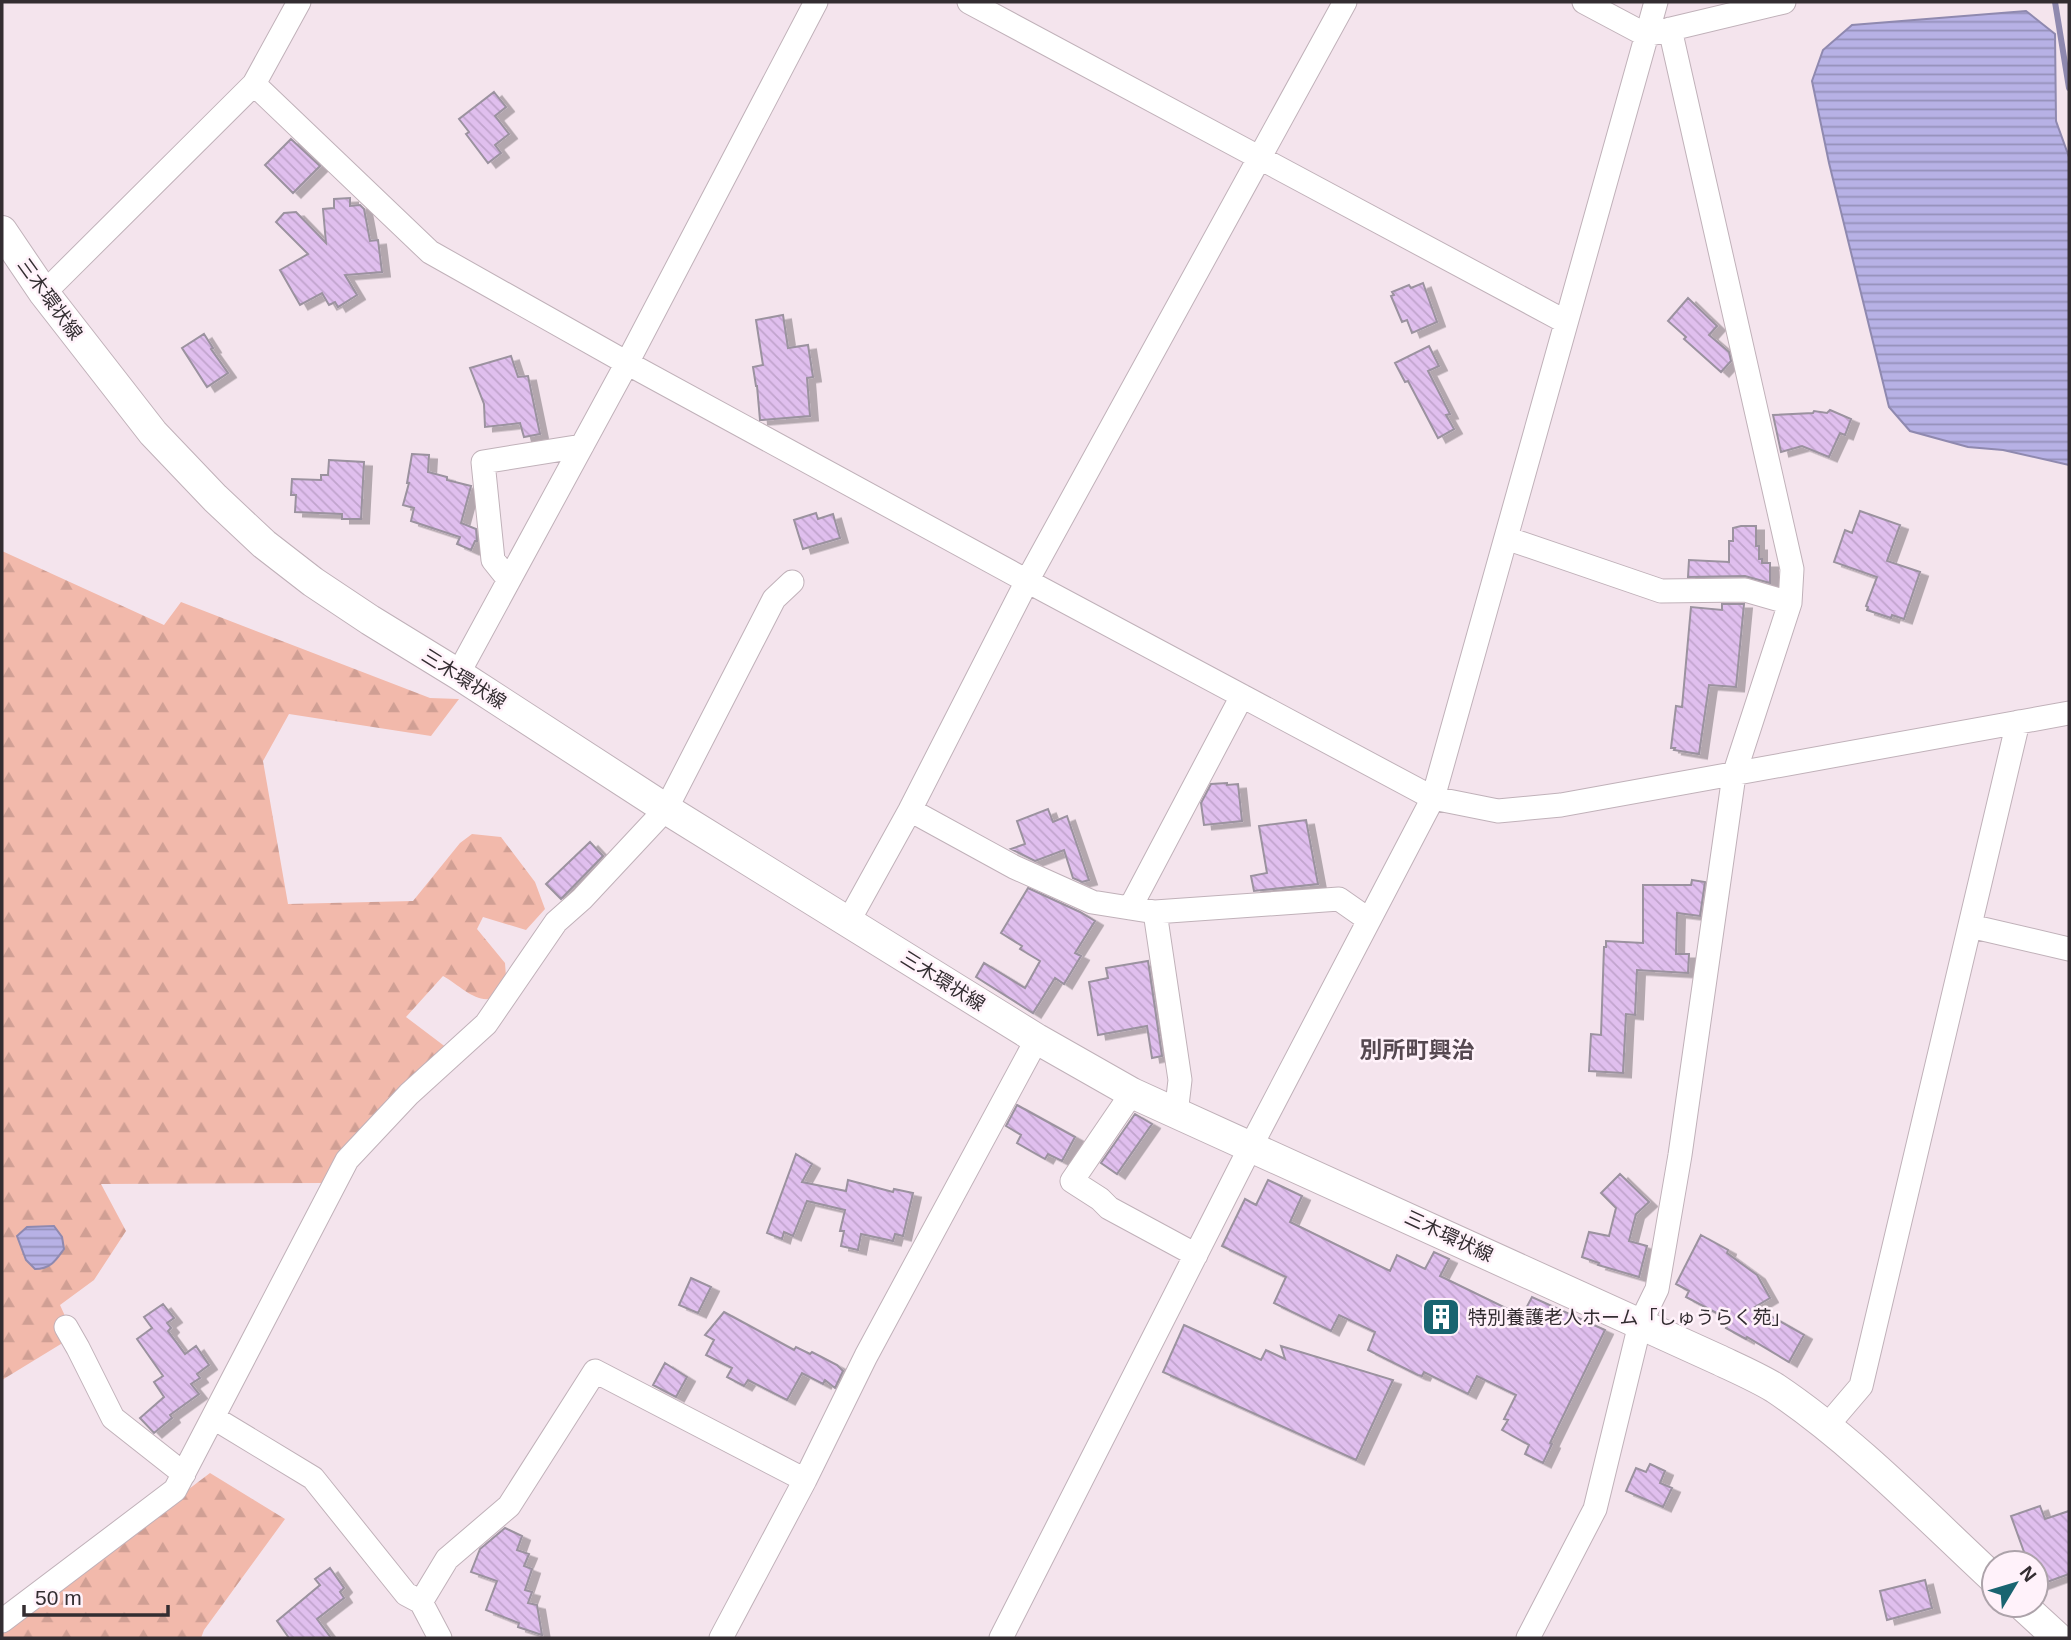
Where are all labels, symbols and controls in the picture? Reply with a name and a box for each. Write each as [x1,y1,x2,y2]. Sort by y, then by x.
street label: 三木環状線 [14,254,86,344]
street label: 三木環状線 [418,645,510,713]
street label: 三木環状線 [897,947,989,1015]
district label: 別所町興治 [1360,1037,1475,1063]
street label: 三木環状線 [1402,1206,1496,1266]
building icon: 特別養護老人ホーム「しゅうらく苑」 [1420,1296,1462,1338]
place label: 特別養護老人ホーム「しゅうらく苑」 [1468,1307,1790,1328]
north arrow [1980,1549,2050,1619]
text: N [2016,1562,2041,1586]
scale bar [24,1574,168,1618]
text: 50 m [35,1586,82,1609]

